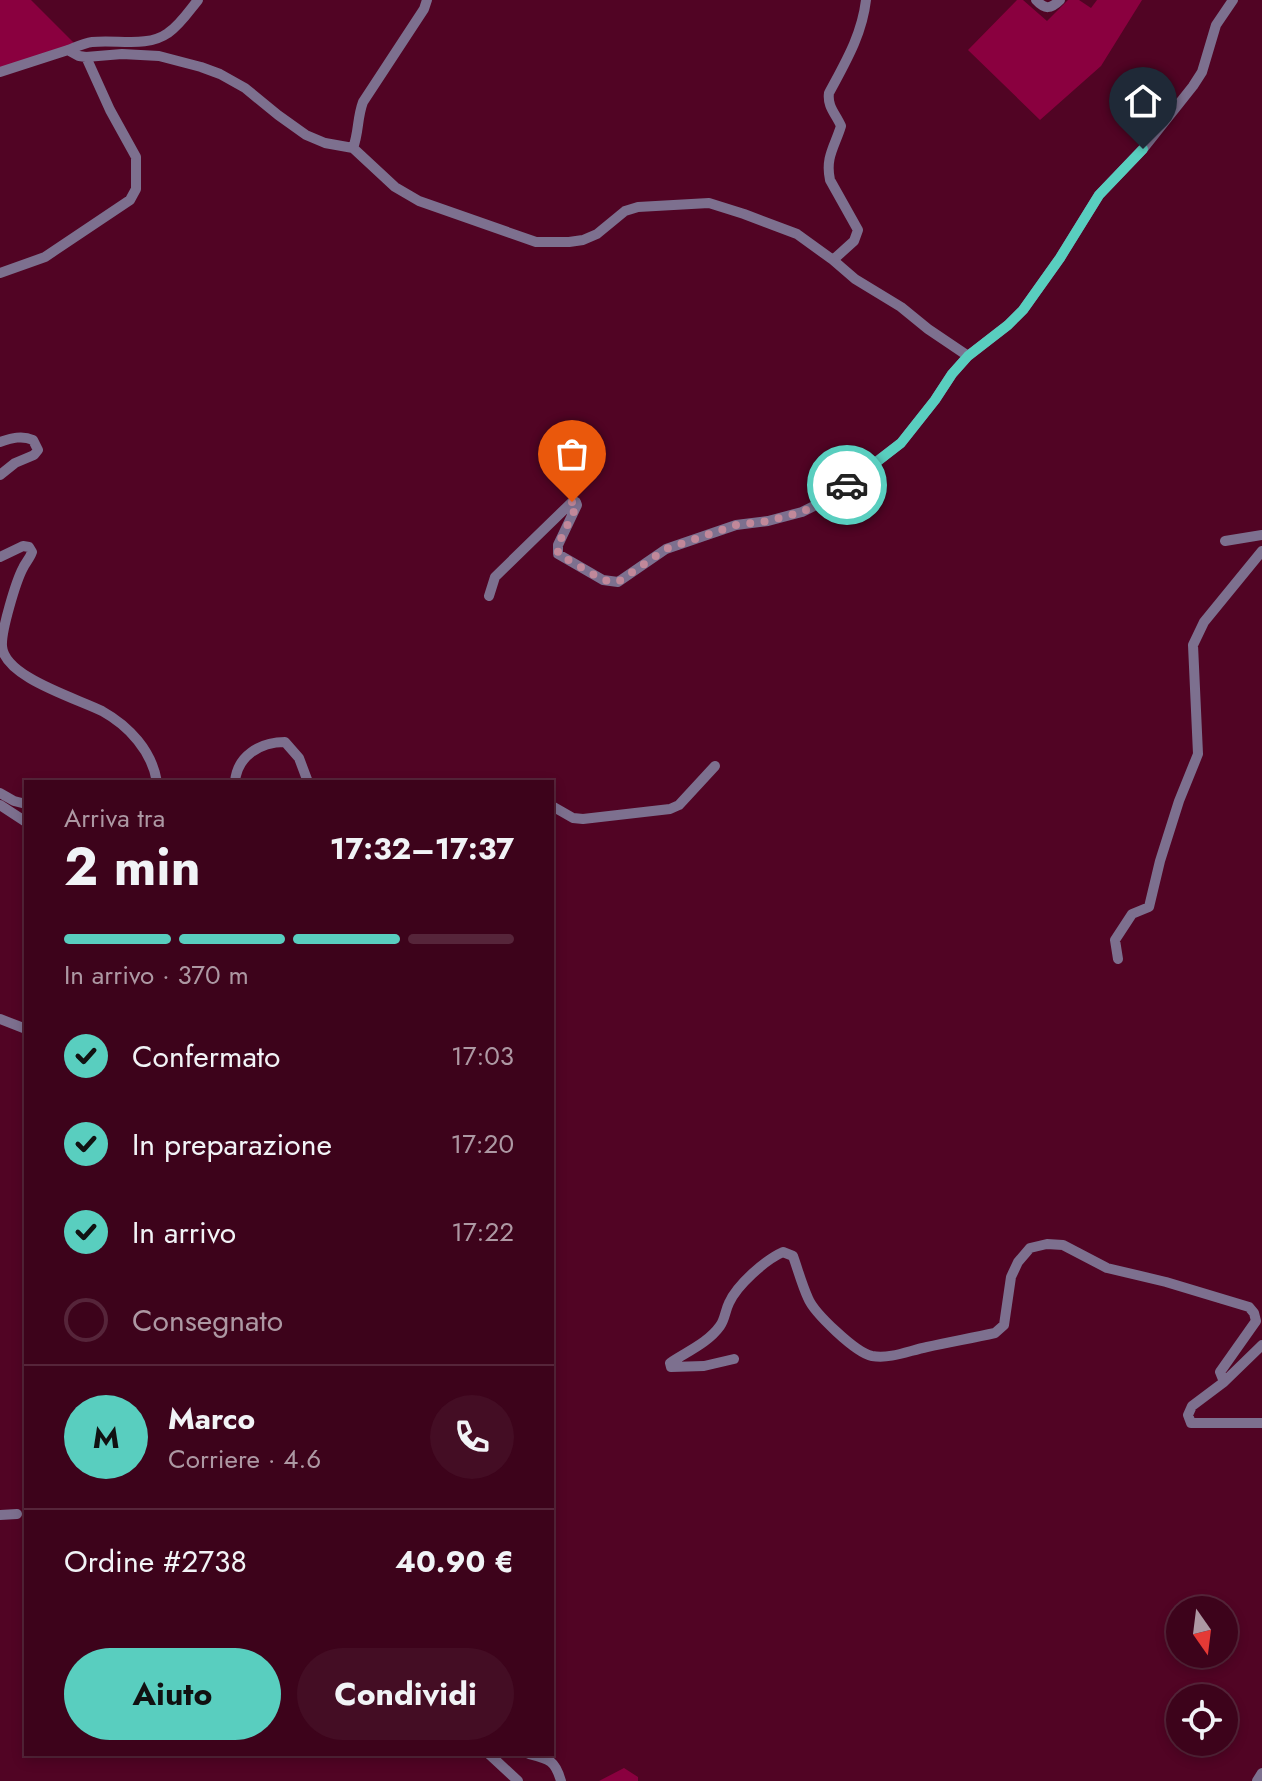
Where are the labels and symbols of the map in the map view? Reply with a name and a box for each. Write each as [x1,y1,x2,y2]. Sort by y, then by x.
pin [1109,67,1177,149]
pin [538,420,606,502]
courier [807,445,887,525]
north arrow [1166,1596,1238,1668]

